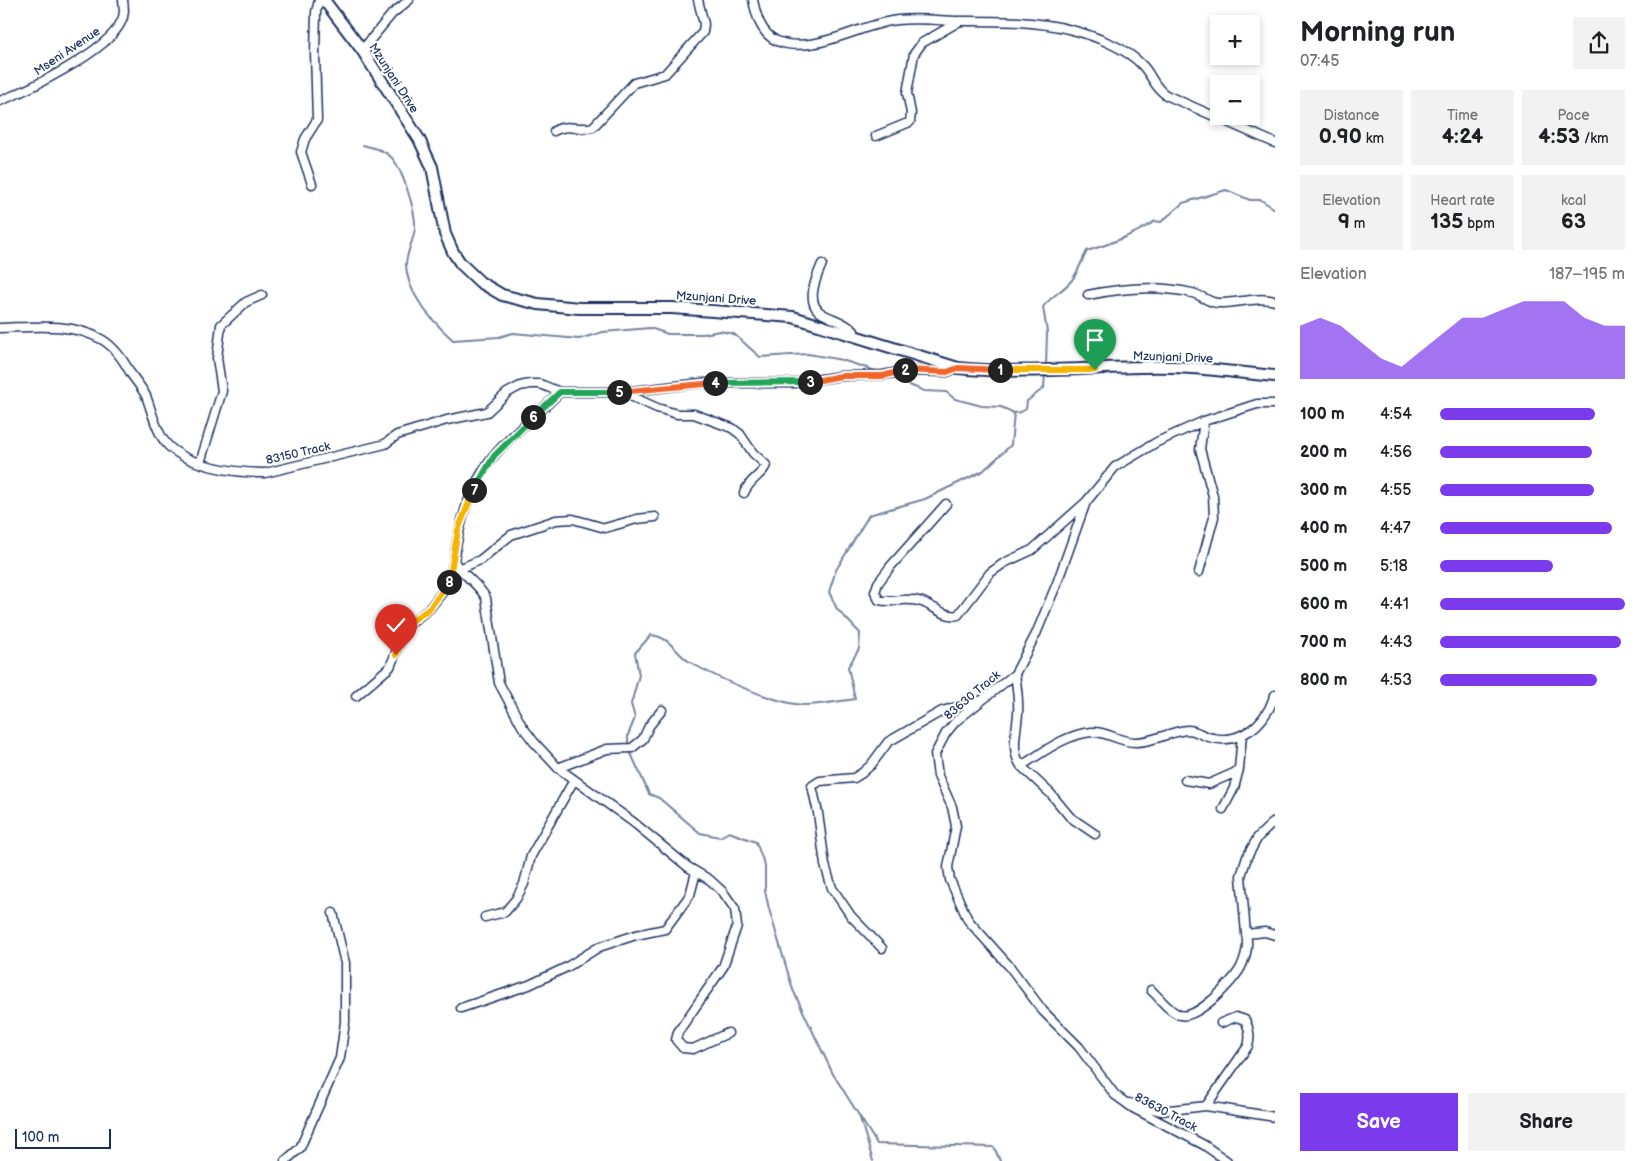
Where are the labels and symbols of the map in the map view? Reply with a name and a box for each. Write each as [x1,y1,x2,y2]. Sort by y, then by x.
street label: Mseni Avenue [31,24,103,79]
street label: Mzunjani Drive [365,41,422,116]
street label: Mzunjani Drive [675,288,757,309]
pin [1074,319,1116,370]
street label: Mzunjani Drive [1133,349,1213,366]
pin: 2 [892,358,918,382]
pin: 1 [988,358,1012,382]
pin: 4 [702,370,728,396]
pin: 3 [798,370,822,394]
pin: 5 [606,380,632,404]
pin: 6 [520,404,546,430]
street label: 83150 Track [264,439,332,468]
pin: 7 [462,478,486,502]
pin: 8 [436,570,462,594]
pin [375,604,417,655]
street label: 83630 Track [941,667,1004,723]
street label: 83630 Track [1132,1090,1200,1135]
scale bar [15,1126,111,1149]

